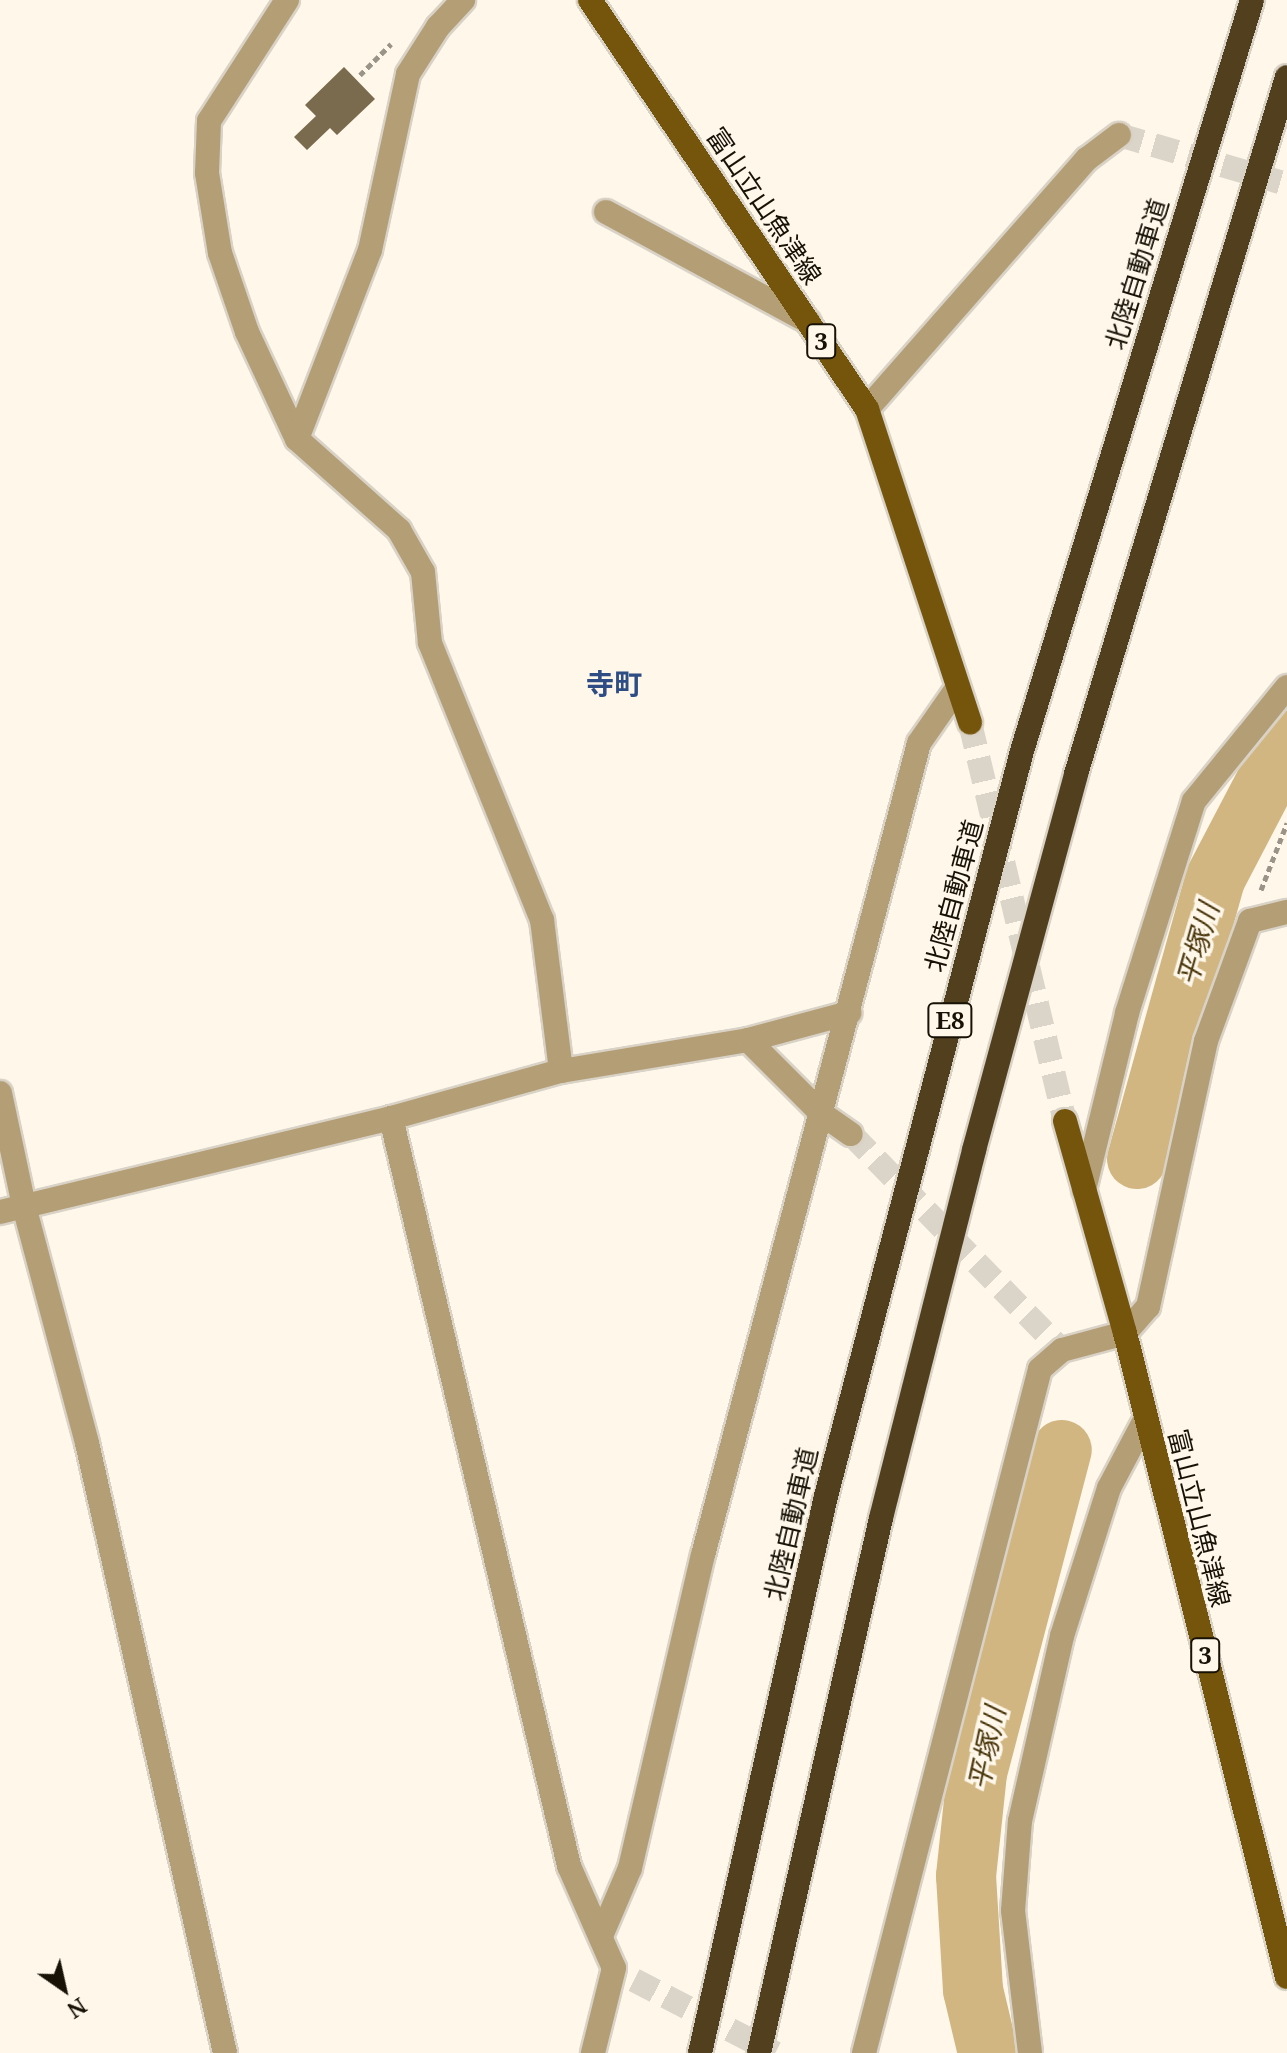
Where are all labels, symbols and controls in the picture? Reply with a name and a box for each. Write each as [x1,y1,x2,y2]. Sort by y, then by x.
street label: 富山立山魚津線 [700,122,828,290]
street label: 北陸自動車道 [1099,195,1175,353]
road number: 3 [805,321,837,361]
district label: 寺町 [586,666,642,700]
street label: 北陸自動車道 [919,817,989,975]
water label: 平塚川 [1169,899,1225,989]
road number: E8 [926,1000,974,1040]
street label: 富山立山魚津線 [1162,1426,1236,1610]
street label: 北陸自動車道 [758,1444,824,1604]
road number: 3 [1189,1635,1221,1675]
water label: 平塚川 [961,1703,1011,1793]
north arrow [24,1949,104,2029]
text: N [62,1992,93,2026]

